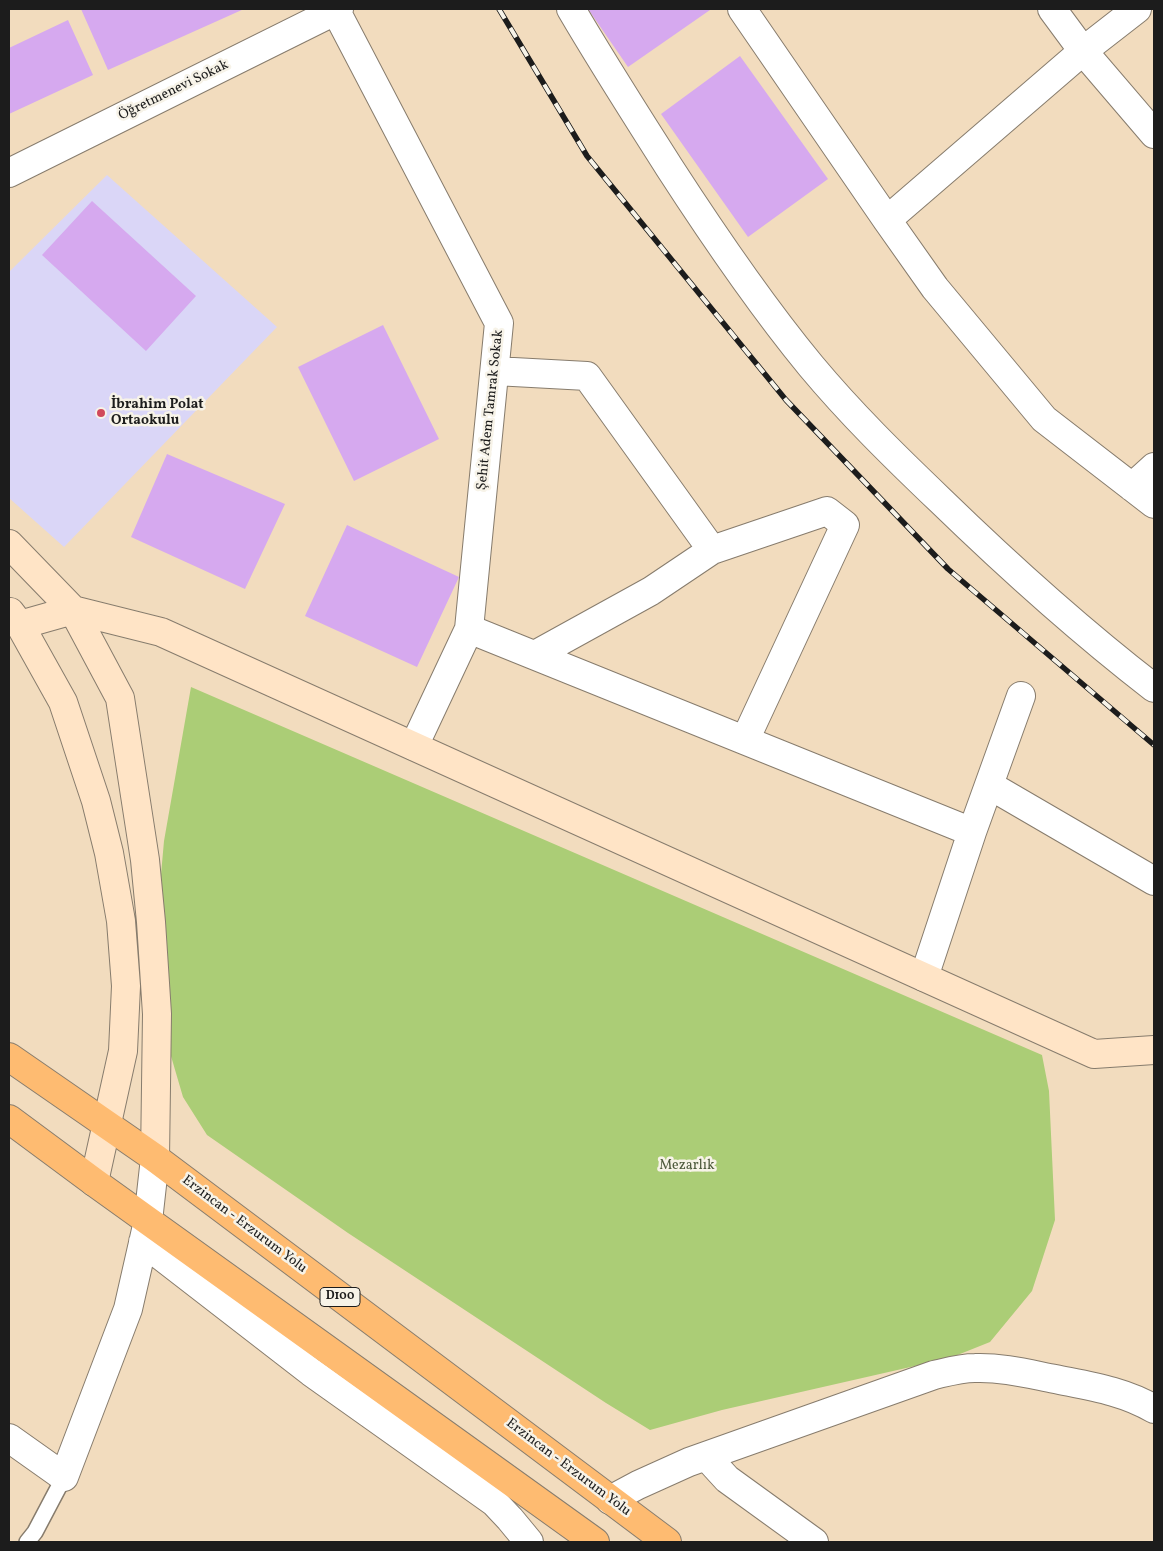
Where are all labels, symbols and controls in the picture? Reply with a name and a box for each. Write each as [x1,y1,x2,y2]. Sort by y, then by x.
street label: Öğretmenevi Sokak [116,57,232,125]
street label: Şehit Adem Tamrak Sokak [474,329,508,491]
place label: İbrahim Polat Ortaokulu [111,397,203,430]
marker: İbrahim Polat Ortaokulu [95,407,107,419]
park label: Mezarlık [659,1158,715,1174]
street label: Erzincan - Erzurum Yolu [178,1173,310,1277]
road number: D100 [320,1288,360,1306]
street label: Erzincan - Erzurum Yolu [502,1416,634,1520]

